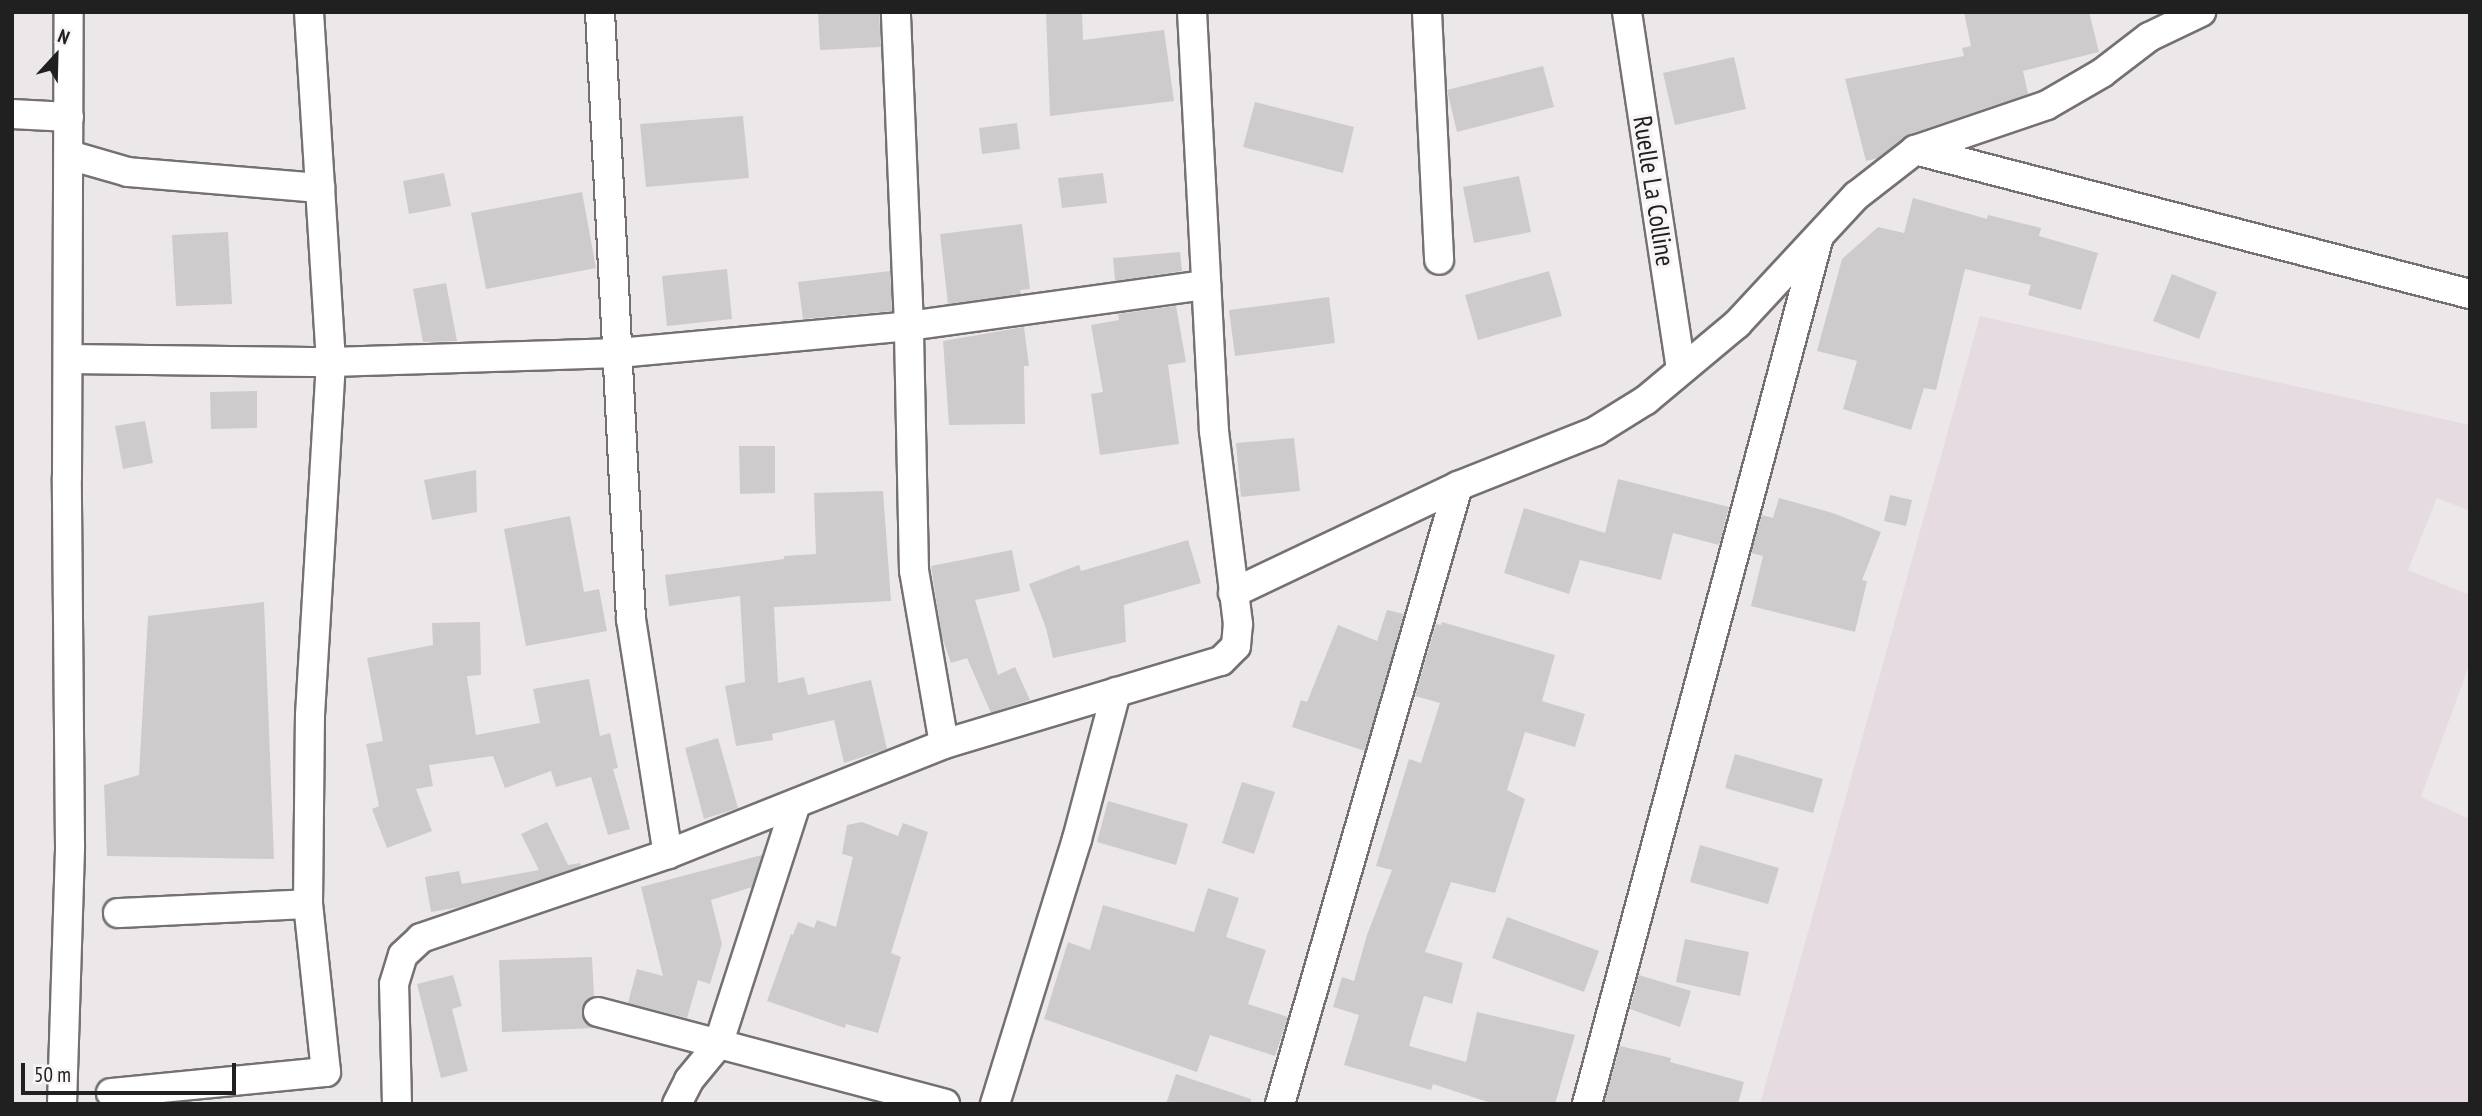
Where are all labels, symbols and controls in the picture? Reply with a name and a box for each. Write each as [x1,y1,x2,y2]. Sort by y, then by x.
north arrow [21,21,91,91]
text: N [55,23,73,50]
street label: Ruelle La Colline [1627,114,1681,268]
scale bar [24,1050,240,1094]
text: 50 m [34,1061,71,1088]

